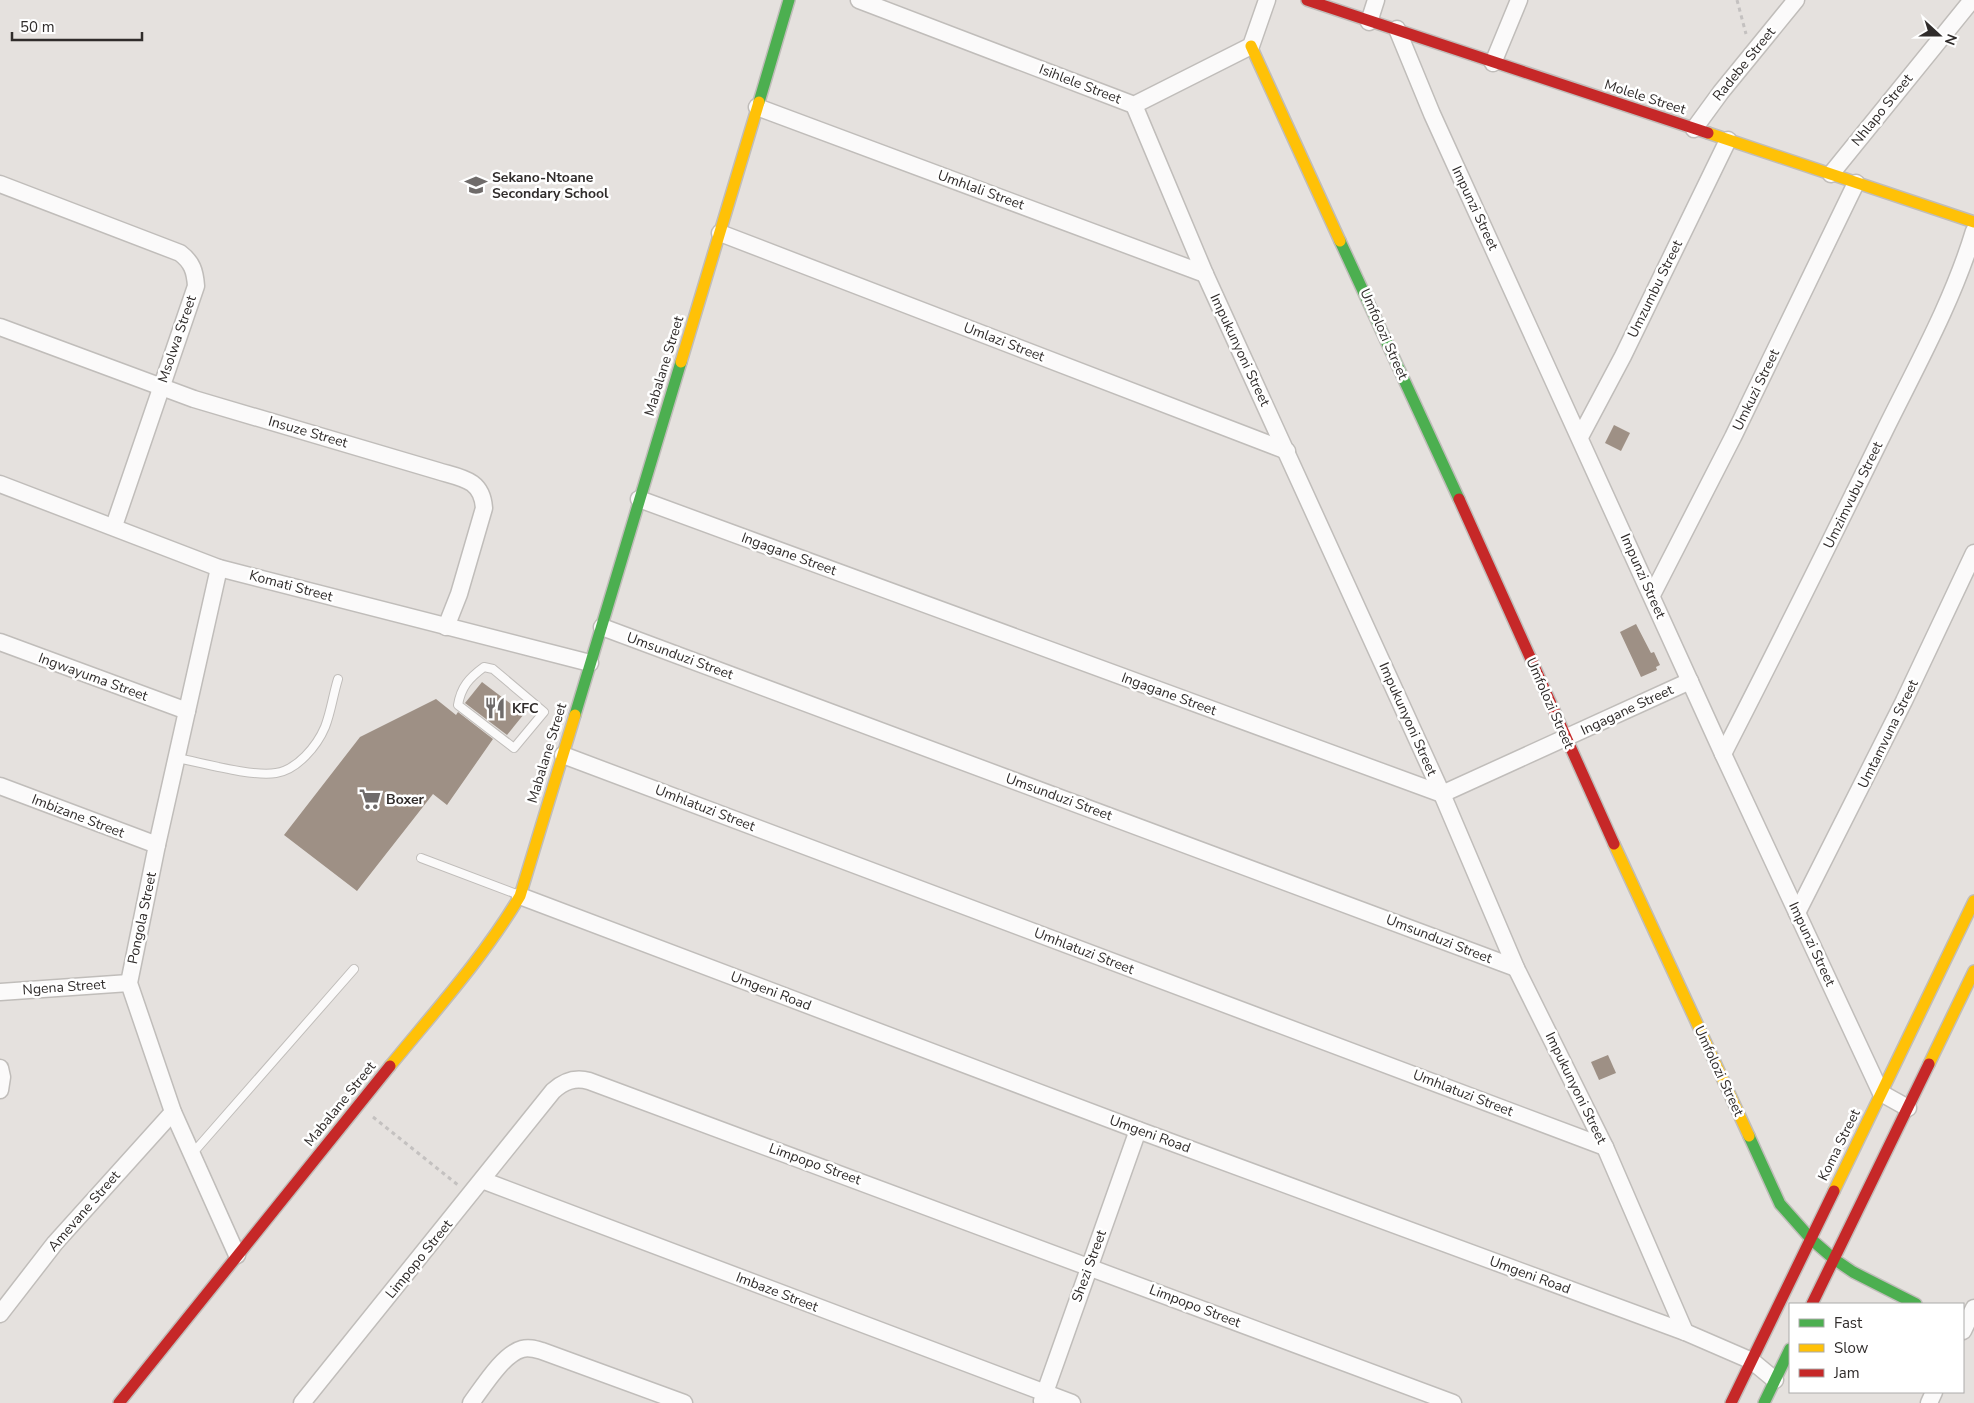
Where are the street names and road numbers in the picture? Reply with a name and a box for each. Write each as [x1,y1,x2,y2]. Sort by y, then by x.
street label: Radebe Street [1708,23,1780,105]
street label: Isihlele Street [1036,60,1124,108]
street label: Nhlapo Street [1847,70,1917,150]
street label: Molele Street [1602,75,1688,119]
street label: Impunzi Street [1447,163,1503,253]
street label: Umhlali Street [935,166,1027,215]
street label: Umzumbu Street [1623,237,1687,341]
street label: Umfolozi Street [1355,286,1413,383]
street label: Impukunyoni Street [1206,291,1274,409]
street label: Msolwa Street [153,293,201,385]
street label: Mabalane Street [640,314,688,418]
street label: Umlazi Street [961,318,1047,366]
street label: Umkuzi Street [1728,346,1784,434]
street label: Insuze Street [266,412,350,452]
street label: Umzimvubu Street [1819,438,1887,552]
street label: Ingagane Street [739,528,839,580]
street label: Impunzi Street [1616,531,1670,622]
street label: Komati Street [247,566,335,606]
street label: Umsunduzi Street [624,628,736,684]
street label: Ingwayuma Street [36,648,150,706]
street label: Umfolozi Street [1521,655,1579,752]
street label: Impukunyoni Street [1374,659,1442,779]
street label: Ingagane Street [1119,668,1219,720]
street label: Umtamvuna Street [1853,676,1923,791]
street label: Ingagane Street [1578,680,1676,740]
street label: Mabalane Street [523,701,571,805]
street label: Umsunduzi Street [1003,769,1115,825]
street label: Umhlatuzi Street [652,780,758,836]
street label: Imbizane Street [29,790,127,842]
street label: Pongola Street [123,870,161,966]
street label: Impunzi Street [1784,899,1840,989]
street label: Umsunduzi Street [1383,910,1495,968]
street label: Umhlatuzi Street [1031,923,1137,979]
street label: Umgeni Road [728,967,814,1015]
street label: Ngena Street [22,975,106,999]
street label: Umfolozi Street [1690,1023,1748,1119]
street label: Impukunyoni Street [1541,1029,1611,1147]
street label: Mabalane Street [300,1058,380,1150]
street label: Umhlatuzi Street [1410,1065,1516,1121]
street label: Koma Street [1813,1106,1865,1184]
street label: Umgeni Road [1107,1111,1193,1157]
street label: Limpopo Street [766,1139,864,1189]
street label: Amevane Street [44,1166,124,1255]
street label: Limpopo Street [381,1215,457,1302]
street label: Shezi Street [1067,1227,1111,1305]
street label: Umgeni Road [1487,1252,1573,1298]
street label: Imbaze Street [733,1268,821,1316]
street label: Limpopo Street [1147,1280,1244,1332]

